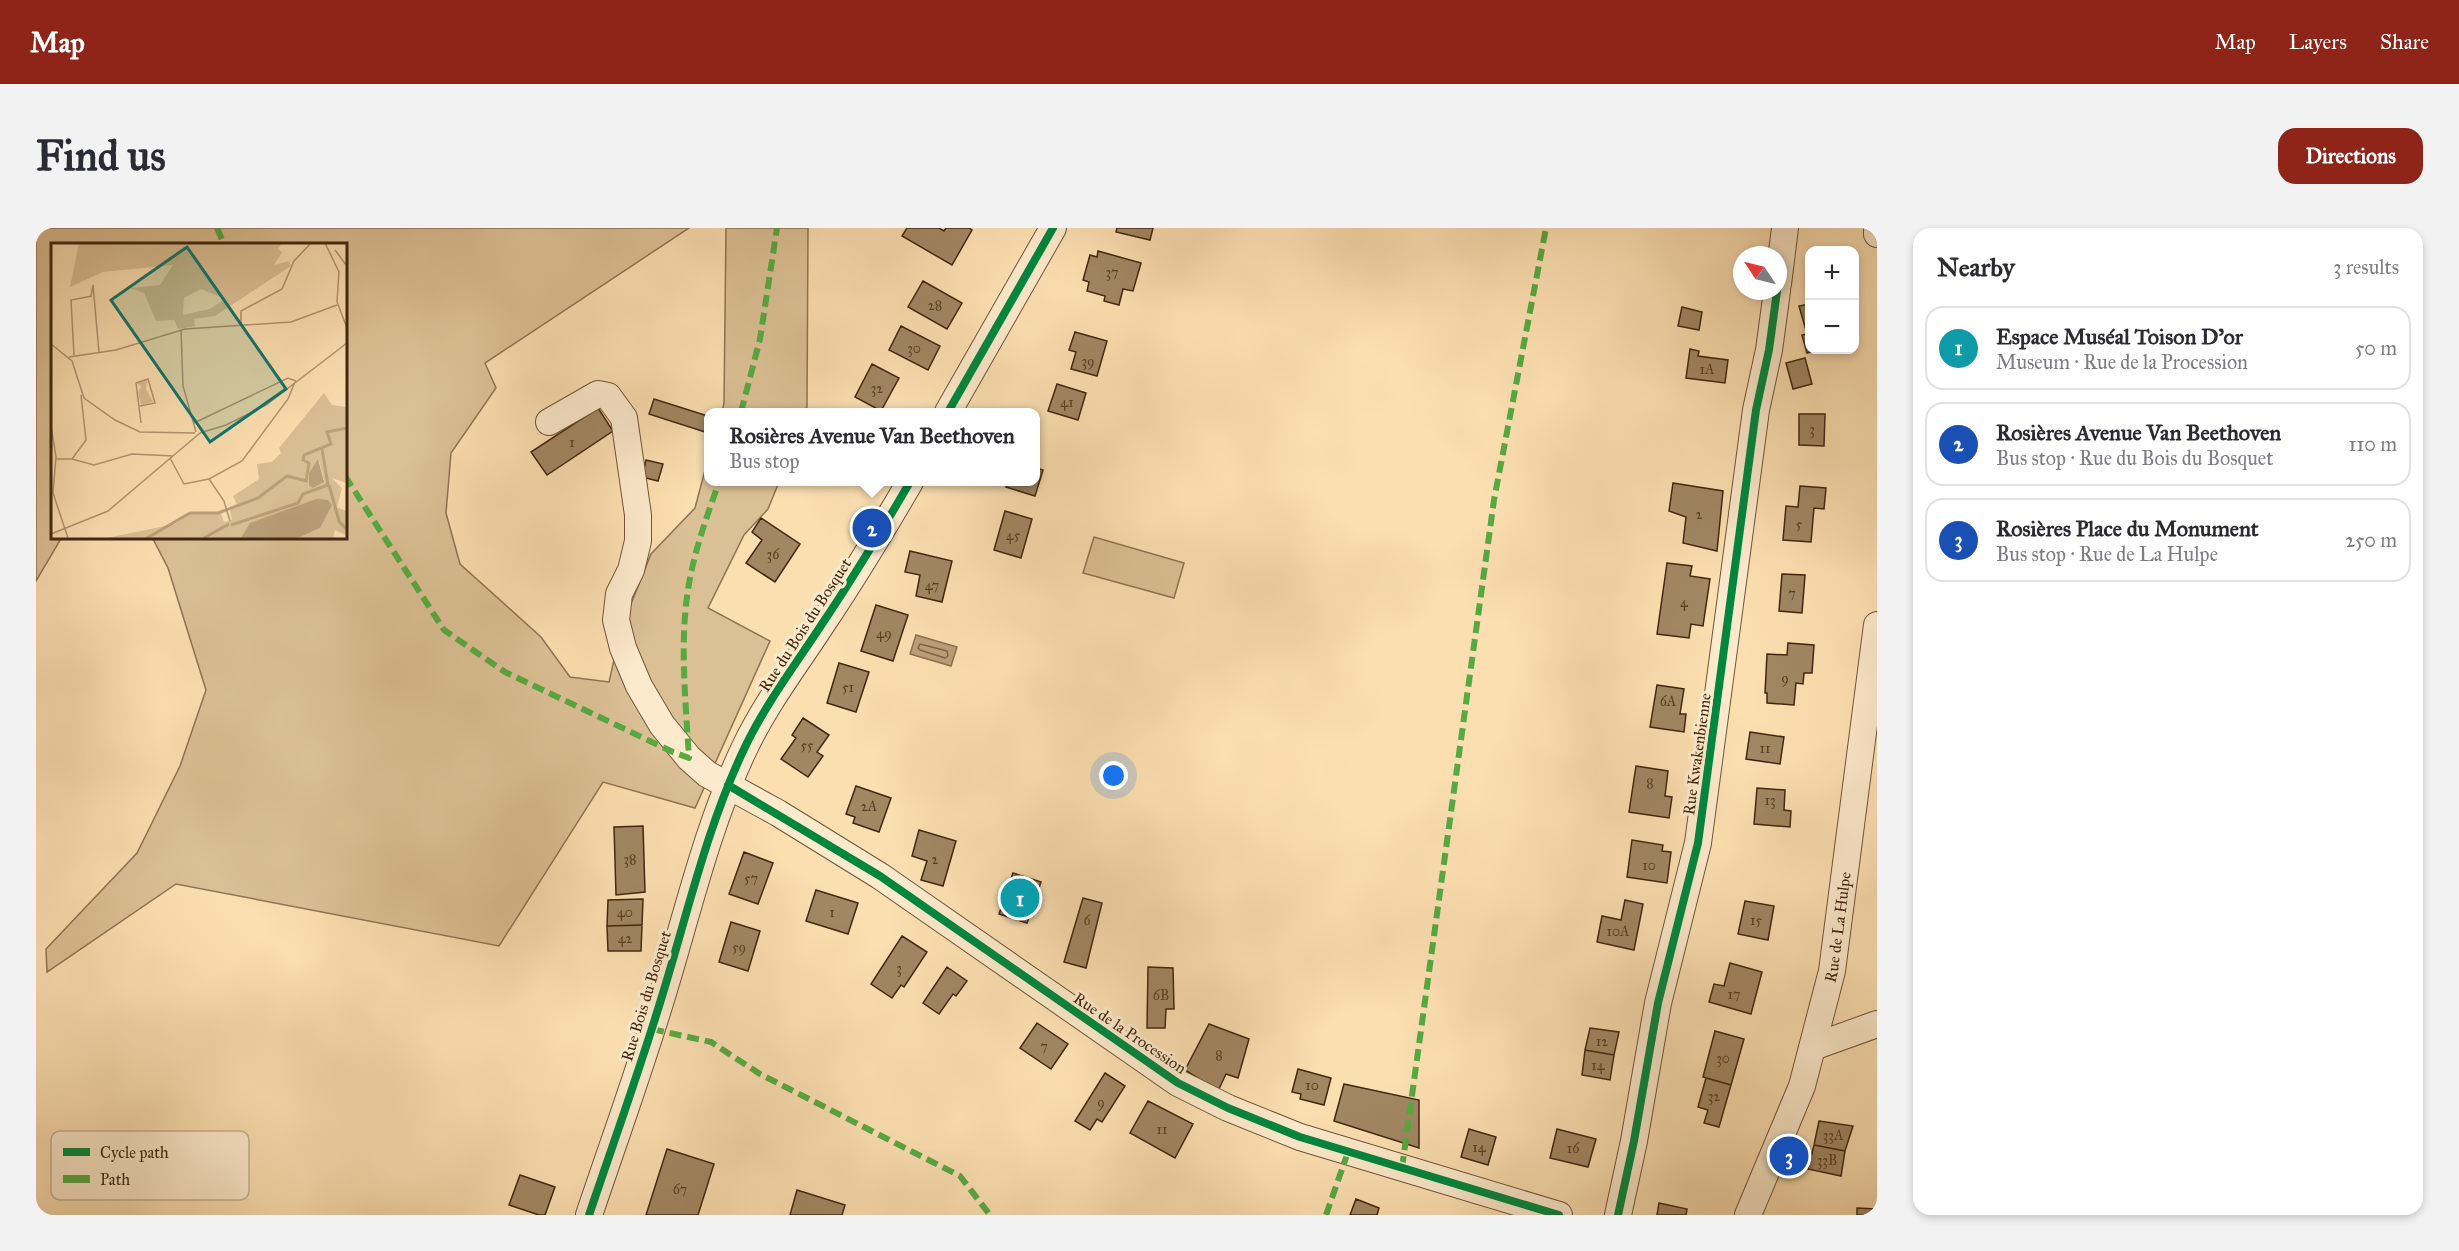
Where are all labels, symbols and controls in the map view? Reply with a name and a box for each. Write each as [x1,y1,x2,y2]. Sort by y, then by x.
text: Map [30,25,85,60]
text: Map [2215,29,2256,55]
text: Layers [2289,29,2347,55]
text: Share [2380,29,2429,55]
button: Directions [2278,128,2423,184]
text: Find us [36,130,166,182]
inset map [51,243,346,538]
north arrow [1733,246,1787,300]
map controls [1805,246,1859,354]
button: + [1805,246,1859,300]
text: Nearby [1937,251,2015,283]
text: 3 results [2333,255,2399,279]
house number: 37 [1105,264,1119,281]
house number: 28 [928,297,942,314]
button: − [1805,300,1859,354]
text: Espace Muséal Toison D'or [1996,323,2243,350]
text: 1 [1955,336,1962,360]
text: 50 m [2355,336,2397,360]
house number: 30 [907,340,921,357]
text: Museum · Rue de la Procession [1996,350,2248,374]
house number: 39 [1081,353,1095,370]
house number: 1A [1700,361,1715,378]
house number: 32 [871,380,883,397]
house number: 41 [1060,394,1074,411]
popup [704,408,1040,486]
text: Rosières Avenue Van Beethoven [1996,419,2281,446]
house number: 3 [1809,421,1815,438]
text: Rosières Avenue Van Beethoven [729,422,1015,449]
text: 2 [1954,432,1963,456]
text: 110 m [2349,432,2397,456]
house number: 1 [569,434,575,451]
text: Bus stop · Rue du Bois du Bosquet [1996,446,2273,470]
text: Bus stop [729,449,799,473]
pin: 2 [852,506,892,550]
house number: 2 [1696,506,1703,523]
text: Rosières Place du Monument [1996,515,2259,542]
house number: 5 [1796,516,1803,533]
house number: 45 [1006,527,1021,544]
text: 3 [1955,528,1963,552]
text: 250 m [2345,528,2397,552]
text: Bus stop · Rue de La Hulpe [1996,542,2218,566]
house number: 36 [767,546,780,563]
street label: Rue du Bois du Bosquet [755,554,856,696]
house number: 47 [925,577,939,594]
house number: 7 [1788,585,1796,602]
house number: 4 [1680,594,1689,611]
house number: 49 [876,625,892,642]
house number: 9 [1781,670,1789,687]
house number: 51 [842,679,854,696]
street label: Rue Kwakenbienne [1679,691,1715,816]
house number: 6A [1660,693,1677,710]
house number: 55 [800,737,814,754]
house number: 11 [1759,740,1771,757]
your location [1099,761,1128,790]
house number: 8 [1646,775,1654,792]
house number: 13 [1764,792,1776,809]
house number: 2A [861,798,878,815]
house number: 38 [623,851,637,868]
house number: 2 [932,851,939,868]
house number: 10 [1642,857,1656,874]
house number: 57 [744,870,758,887]
street label: Rue de La Hulpe [1820,870,1854,984]
pin: 1 [1000,876,1040,920]
house number: 40 [617,904,633,921]
house number: 1 [829,904,835,921]
house number: 6 [1083,912,1091,929]
house number: 15 [1750,912,1762,929]
house number: 10A [1606,923,1630,940]
street label: Rue Bois du Bosquet [617,928,676,1064]
house number: 42 [618,930,632,947]
house number: 59 [732,939,746,956]
house number: 3 [896,960,902,977]
house number: 17 [1727,986,1741,1003]
house number: 6B [1153,987,1169,1004]
street label: Rue de la Procession [1070,988,1190,1078]
house number: 12 [1596,1033,1608,1050]
house number: 7 [1040,1038,1048,1055]
house number: 8 [1215,1047,1223,1064]
house number: 30 [1716,1050,1730,1067]
house number: 14 [1591,1057,1606,1074]
house number: 10 [1305,1077,1319,1094]
house number: 32 [1708,1088,1720,1105]
house number: 9 [1097,1094,1105,1111]
house number: 11 [1156,1121,1168,1138]
house number: 33A [1823,1127,1844,1144]
legend [51,1131,249,1200]
pin: 3 [1770,1134,1808,1178]
house number: 14 [1472,1139,1487,1156]
house number: 16 [1567,1140,1580,1157]
text: Cycle path [100,1143,169,1162]
house number: 33B [1817,1152,1837,1169]
text: Path [100,1170,130,1189]
house number: 67 [673,1181,687,1198]

